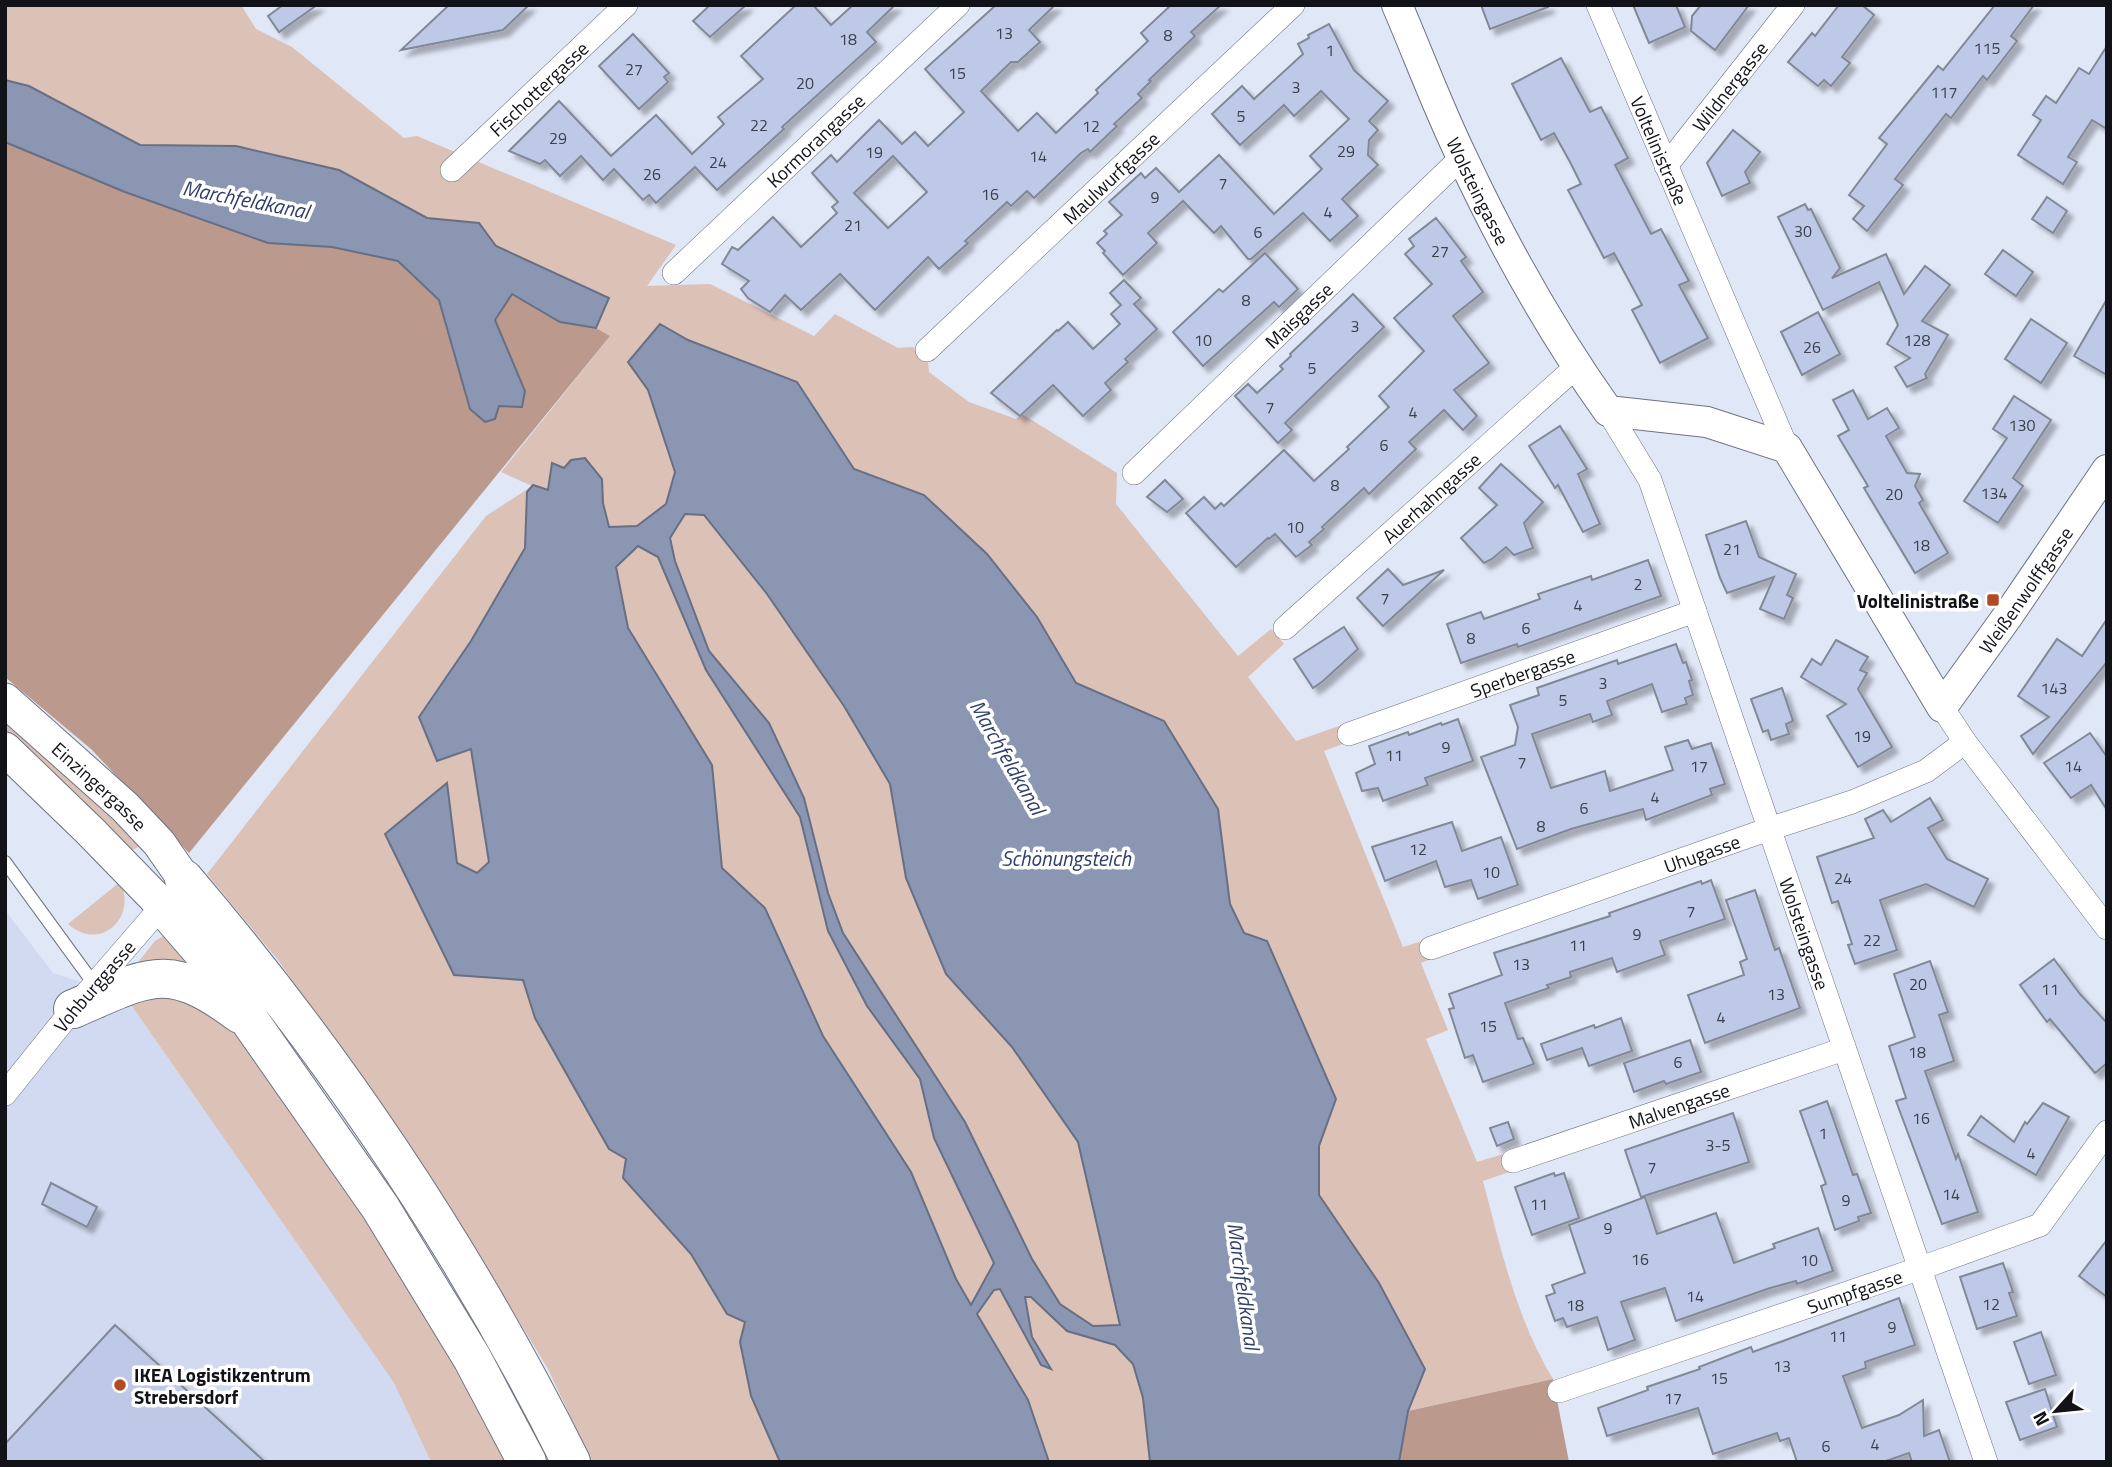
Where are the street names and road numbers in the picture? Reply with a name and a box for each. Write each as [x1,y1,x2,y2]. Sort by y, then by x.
street label: Fischottergasse [482,34,595,143]
street label: Wildnergasse [1684,34,1774,137]
street label: Kormorangasse [759,86,871,194]
street label: Voltelinistraße [1624,91,1696,209]
street label: Maulwurfgasse [1055,124,1165,230]
street label: Wolsteingasse [1440,132,1518,250]
street label: Maisgasse [1258,275,1339,355]
street label: Auerhahngasse [1375,445,1487,549]
street label: Weißenwolffgasse [1971,520,2079,659]
street label: Sperbergasse [1466,640,1579,704]
street label: Einzingergasse [46,734,154,837]
street label: Uhugasse [1660,826,1744,880]
street label: Wolsteingasse [1772,873,1838,993]
street label: Vohburggasse [46,933,142,1038]
street label: Malvengasse [1624,1074,1733,1136]
street label: Sumpfgasse [1803,1261,1906,1320]

